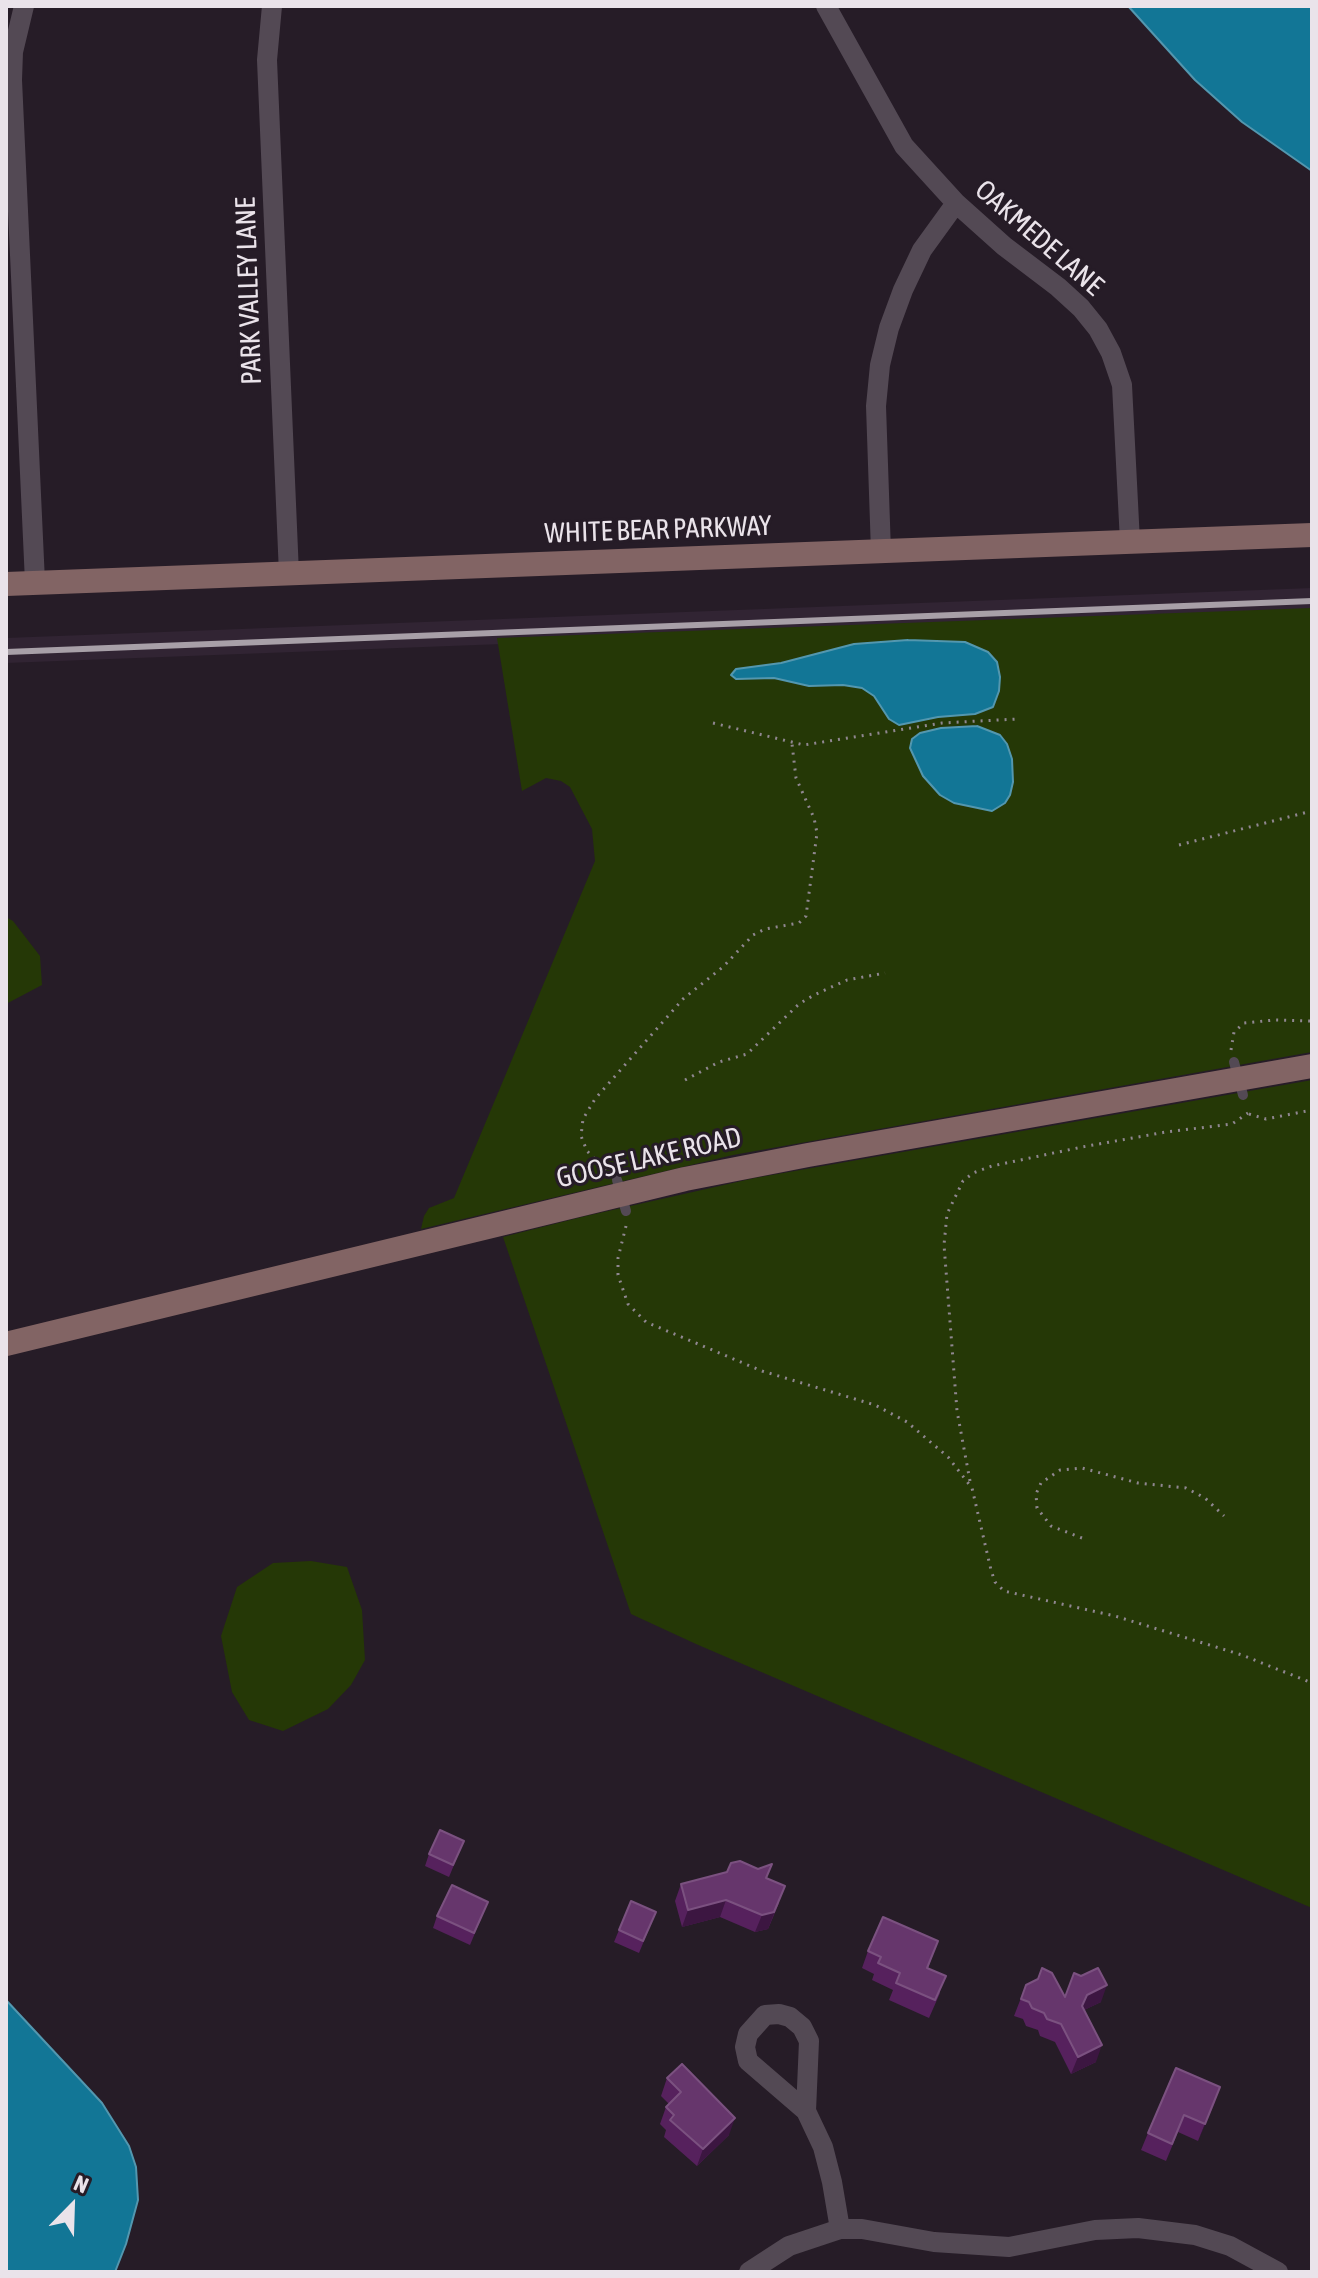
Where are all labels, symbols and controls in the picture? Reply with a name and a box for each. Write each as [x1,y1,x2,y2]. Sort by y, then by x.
street label: OAKMEDE LANE [968,173,1110,303]
street label: PARK VALLEY LANE [229,197,269,385]
street label: WHITE BEAR PARKWAY [544,509,772,551]
street label: GOOSE LAKE ROAD [553,1120,745,1196]
north arrow [32,2166,112,2246]
text: N [70,2169,92,2198]

